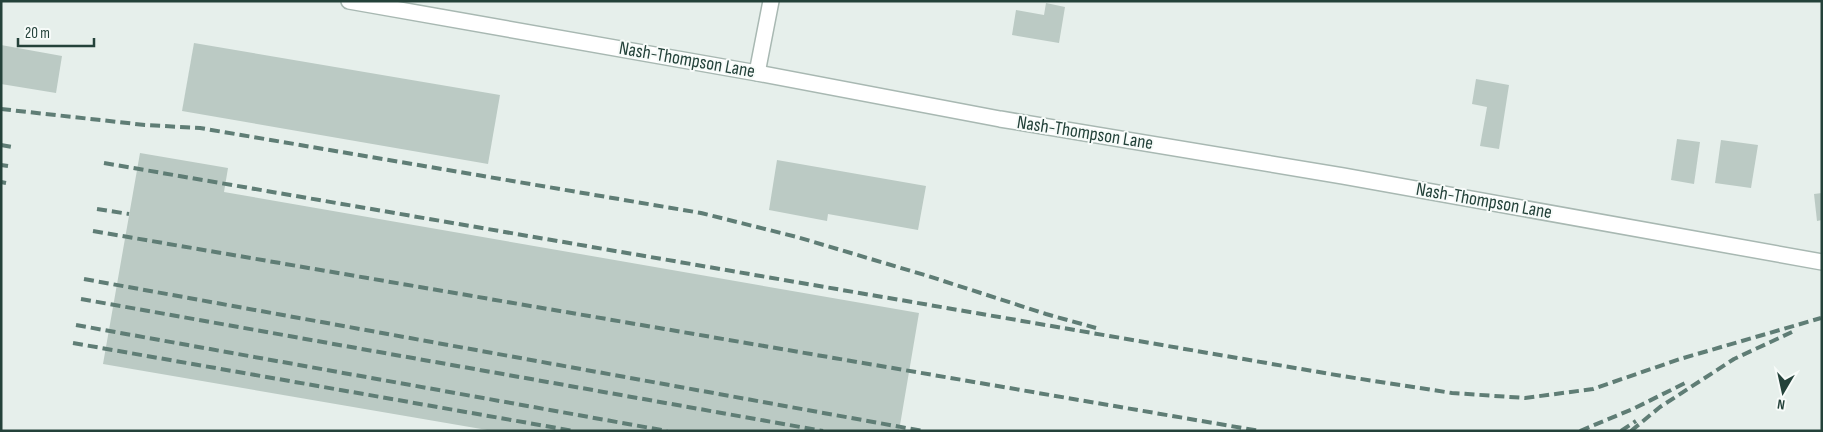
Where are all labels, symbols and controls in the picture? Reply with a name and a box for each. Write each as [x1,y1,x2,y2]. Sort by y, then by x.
scale bar [18,15,94,47]
text: 20 m [25,24,50,43]
street label: Nash-Thompson Lane [617,37,757,83]
street label: Nash-Thompson Lane [1015,111,1155,155]
street label: Nash-Thompson Lane [1414,178,1554,224]
north arrow [1758,367,1808,417]
text: N [1776,395,1786,413]

